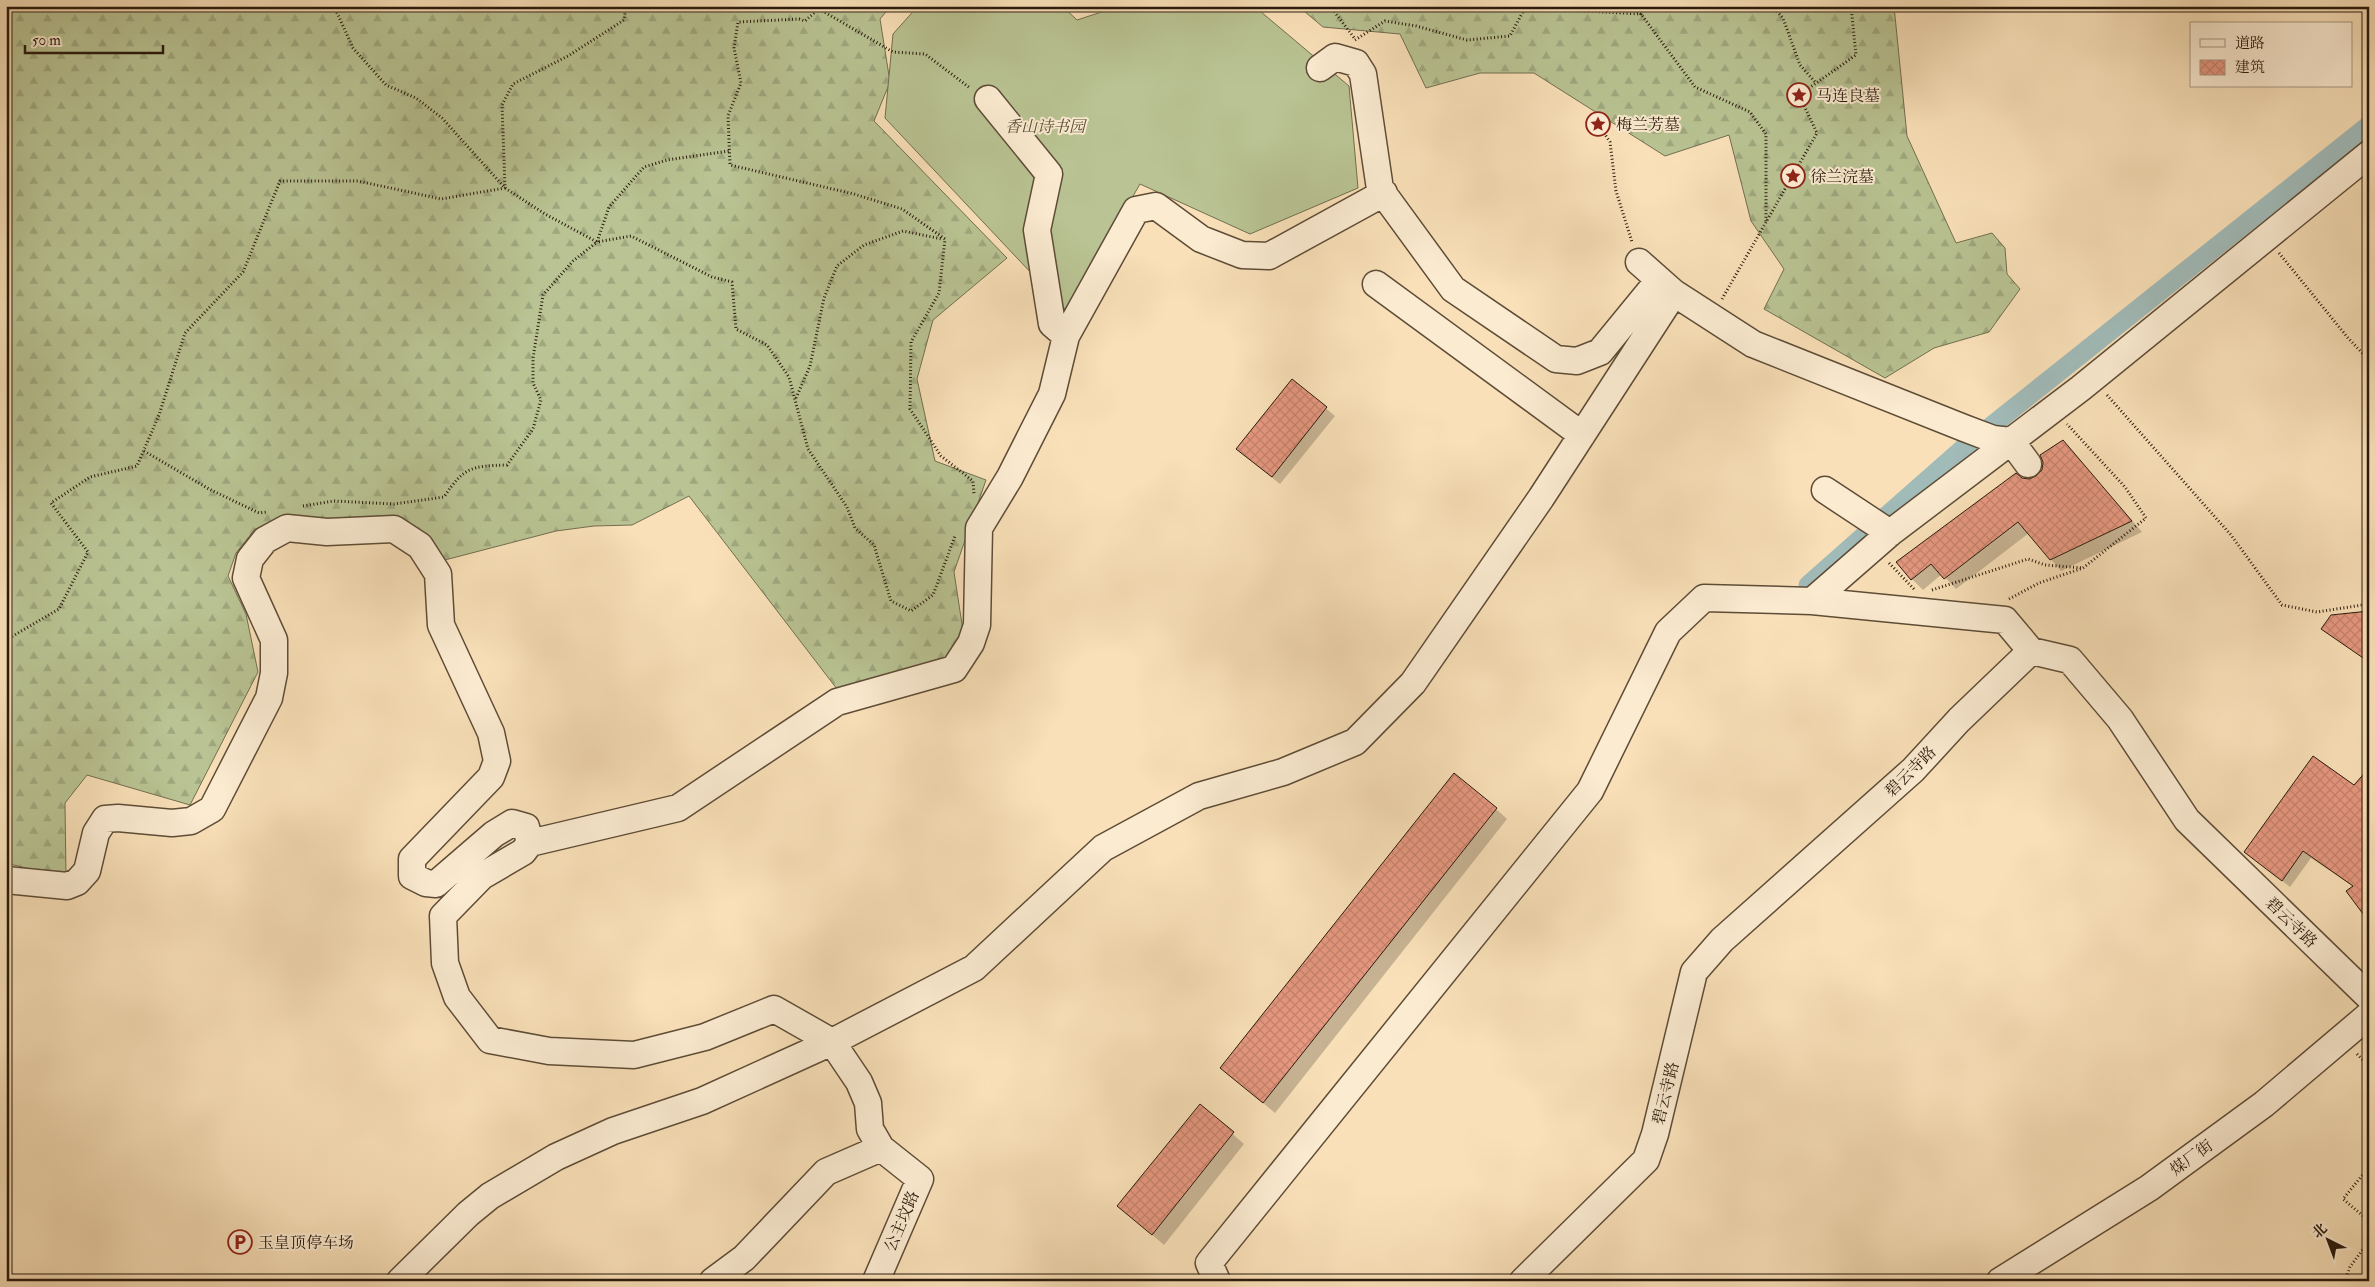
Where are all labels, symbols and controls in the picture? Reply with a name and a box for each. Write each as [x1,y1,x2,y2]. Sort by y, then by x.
scale bar [25,22,162,54]
legend [2190,22,2352,88]
text: 50 m [32,31,61,50]
text: 道路 [2235,34,2265,53]
text: 建筑 [2235,58,2265,77]
place icon: 马连良墓 [1786,82,1812,108]
place label: 马连良墓 [1816,86,1880,106]
place icon: 梅兰芳墓 [1585,111,1611,137]
place label: 梅兰芳墓 [1616,115,1680,135]
park label: 香山诗书园 [1005,117,1088,137]
place icon: 徐兰浣墓 [1780,163,1806,189]
place label: 徐兰浣墓 [1810,167,1874,187]
street label: 碧云寺路 [1881,742,1940,801]
street label: 碧云寺路 [2261,893,2321,952]
street label: 碧云寺路 [1649,1060,1683,1127]
street label: 煤厂街 [2166,1136,2217,1180]
street label: 公主坟路 [880,1188,924,1255]
north arrow [2302,1214,2352,1264]
text: 北 [2309,1220,2331,1242]
parking icon: 玉皇顶停车场 [227,1229,253,1255]
place label: 玉皇顶停车场 [258,1233,354,1253]

